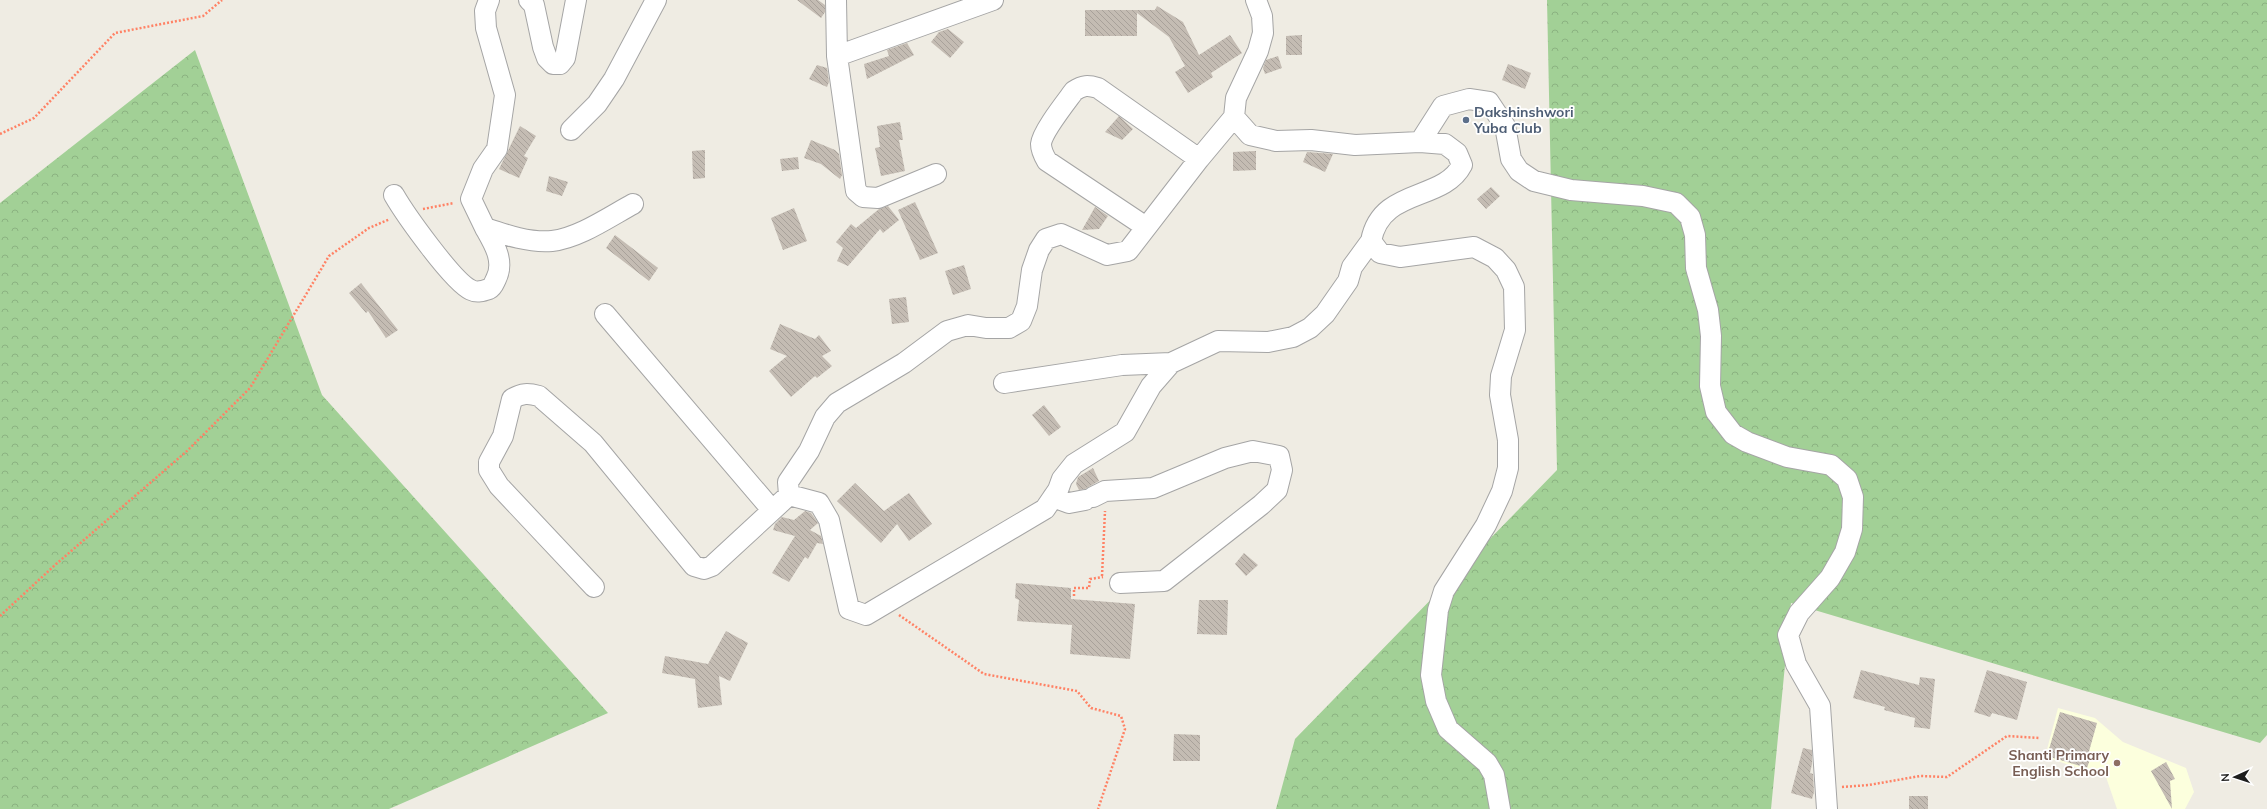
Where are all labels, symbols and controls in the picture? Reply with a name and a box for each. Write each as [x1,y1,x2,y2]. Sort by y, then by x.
place label: Dakshinshwori Yuba Club [1473,103,1574,137]
marker: Dakshinshwori Yuba Club [1461,115,1471,125]
place label: Shanti Primary English School [2008,746,2109,780]
north arrow [2215,757,2255,797]
marker: Shanti Primary English School [2112,758,2122,768]
text: N [2218,773,2232,782]

